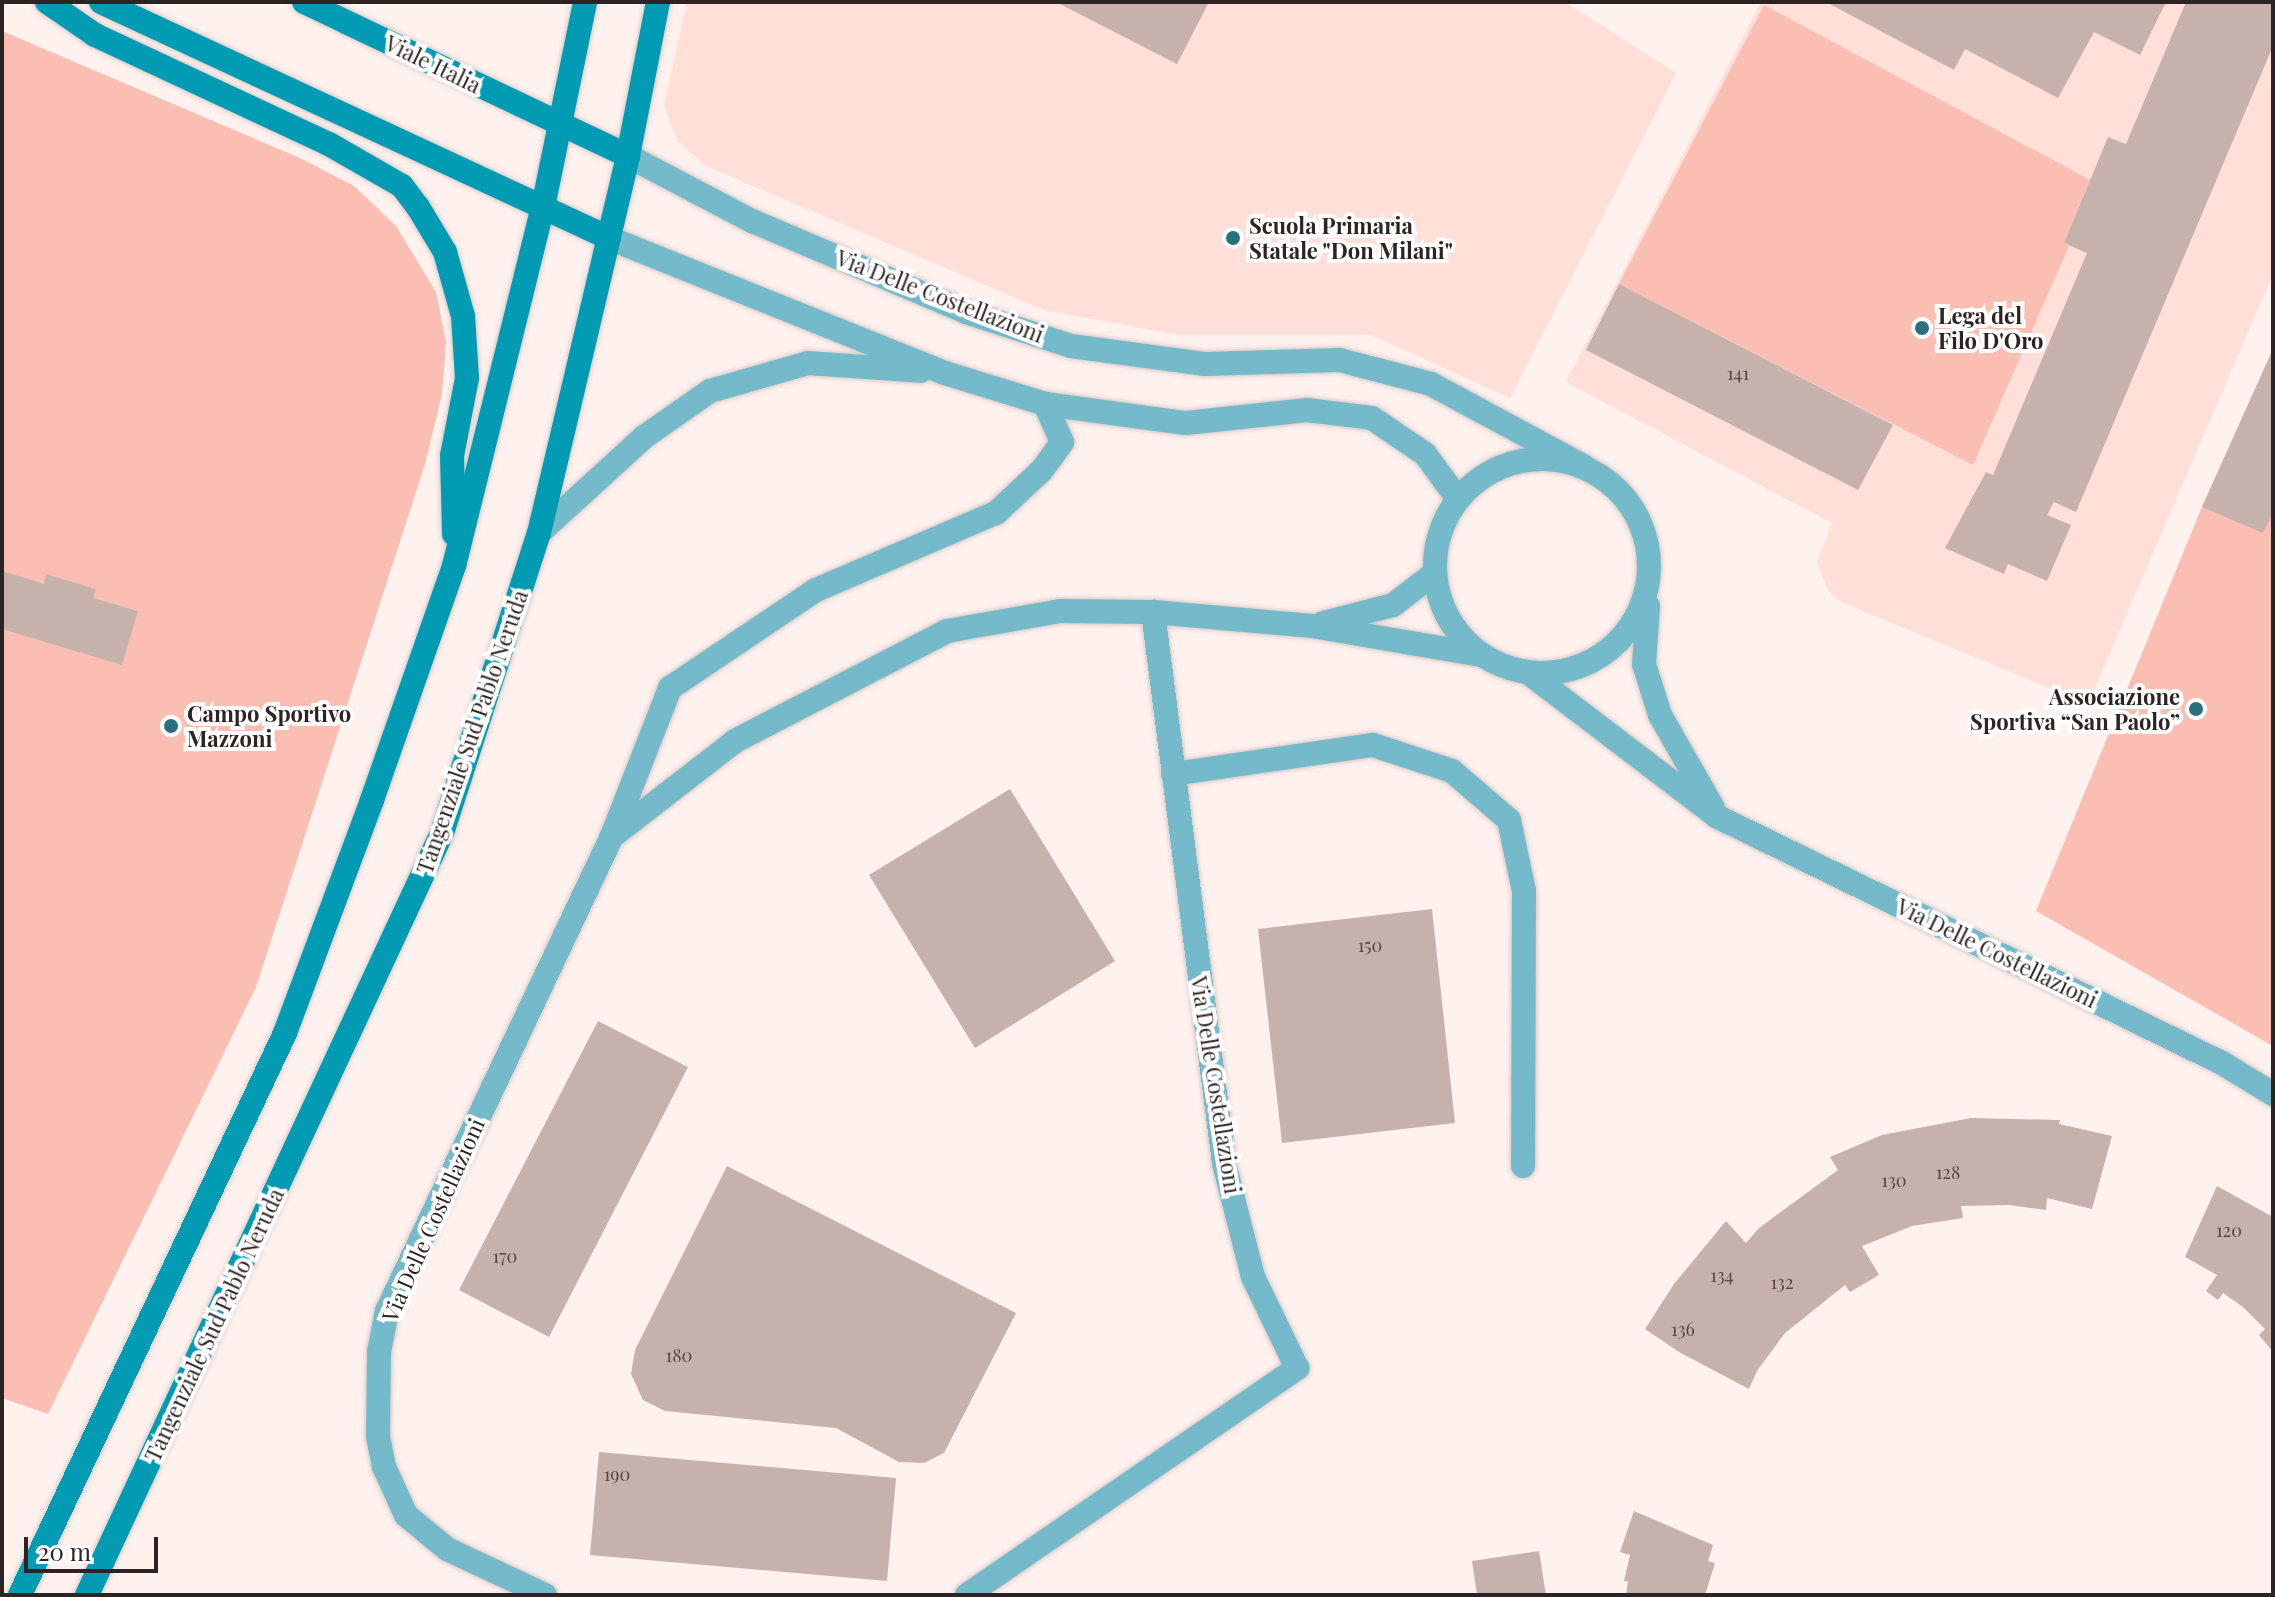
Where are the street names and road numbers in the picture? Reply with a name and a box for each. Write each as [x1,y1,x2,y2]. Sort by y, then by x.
street label: Viale Italia [381,30,485,98]
street label: Via Delle Costellazioni [832,244,1048,348]
street label: Tangenziale Sud Pablo Neruda [411,587,533,877]
street label: Via Delle Costellazioni [1892,893,2102,1013]
street label: Via Delle Costellazioni [1186,974,1246,1196]
street label: Via Delle Costellazioni [376,1114,490,1326]
street label: Tangenziale Sud Pablo Neruda [139,1184,289,1466]

